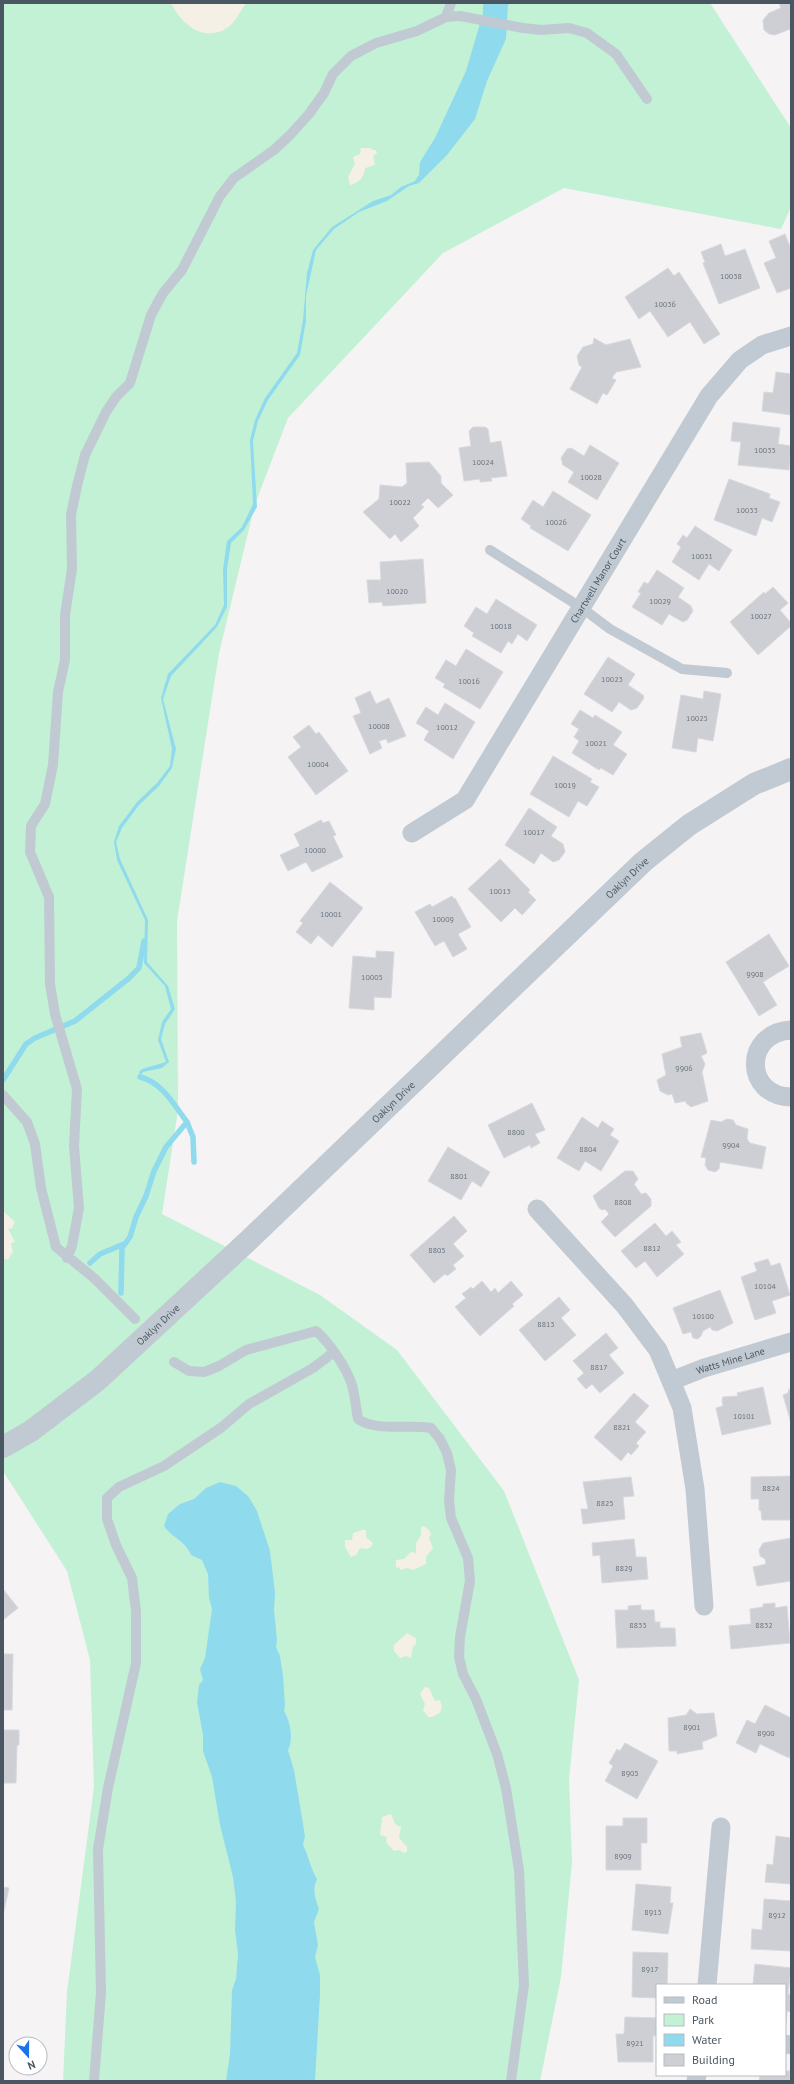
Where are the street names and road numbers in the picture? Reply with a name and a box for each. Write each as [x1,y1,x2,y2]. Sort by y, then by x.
street label: Chartwell Manor Court [567,535,629,625]
street label: Oaklyn Drive [603,854,651,901]
street label: Oaklyn Drive [369,1078,417,1125]
street label: Oaklyn Drive [133,1301,182,1348]
street label: Watts Mine Lane [694,1344,766,1377]

